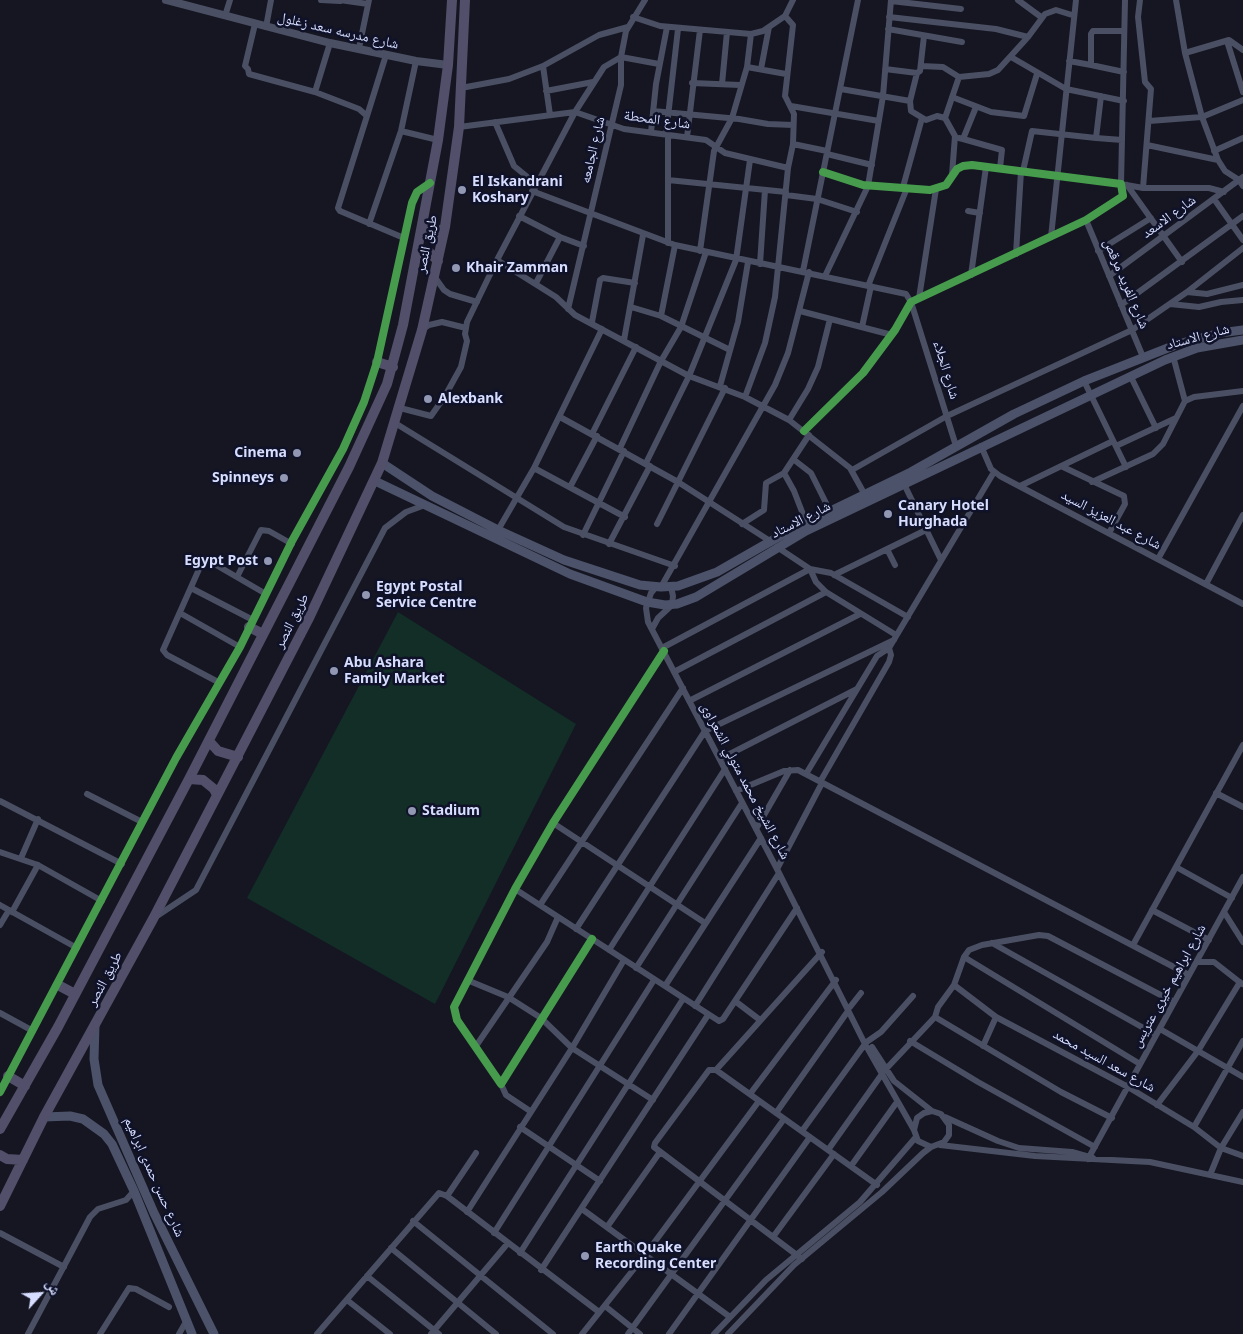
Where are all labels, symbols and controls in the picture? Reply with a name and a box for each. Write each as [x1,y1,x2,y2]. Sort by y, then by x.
street label: شارع مدرسه سعد زغلول [276,9,400,53]
street label: شارع المحطة [623,107,691,133]
street label: شارع الجامعه [577,115,609,185]
place label: El Iskandrani Koshary [472,174,563,206]
marker: El Iskandrani Koshary [456,184,468,196]
street label: شارع الاسعد [1139,192,1199,242]
street label: طريق النصر [413,213,441,275]
street label: شارع الفريد مرقص [1100,237,1152,331]
place label: Khair Zamman [466,260,568,276]
marker: Khair Zamman [450,262,462,274]
street label: شارع الاستاد [1165,321,1231,353]
street label: شارع الجلاء [929,339,963,401]
place label: Alexbank [438,391,503,407]
marker: Alexbank [422,393,434,405]
place label: Cinema [234,445,287,461]
marker: Cinema [291,447,303,459]
place label: Spinneys [212,470,274,486]
marker: Spinneys [278,472,290,484]
street label: شارع عبد العزيز السيد [1058,487,1164,553]
street label: شارع الاستاد [768,498,834,542]
place label: Canary Hotel Hurghada [898,498,989,530]
marker: Canary Hotel Hurghada [882,508,894,520]
place label: Egypt Post [184,553,258,569]
marker: Egypt Post [262,555,274,567]
place label: Egypt Postal Service Centre [376,579,477,612]
marker: Egypt Postal Service Centre [360,589,372,601]
street label: طريق النصر [271,591,313,651]
place label: Abu Ashara Family Market [344,655,445,688]
marker: Abu Ashara Family Market [328,665,340,677]
street label: شارع الشيخ محمد متولي الشعراوى [696,700,794,862]
place label: Stadium [422,803,480,819]
marker: Stadium [406,805,418,817]
street label: شارع ابراهيم خيرى عتريس [1128,921,1210,1051]
street label: طريق النصر [84,949,126,1009]
street label: شارع سعد السيد محمد [1050,1026,1158,1096]
street label: شارع حسن حمدى ابراهيم [120,1114,188,1240]
place label: Earth Quake Recording Center [595,1240,716,1272]
marker: Earth Quake Recording Center [579,1250,591,1262]
north arrow [15,1269,65,1319]
text: ش [42,1276,66,1298]

